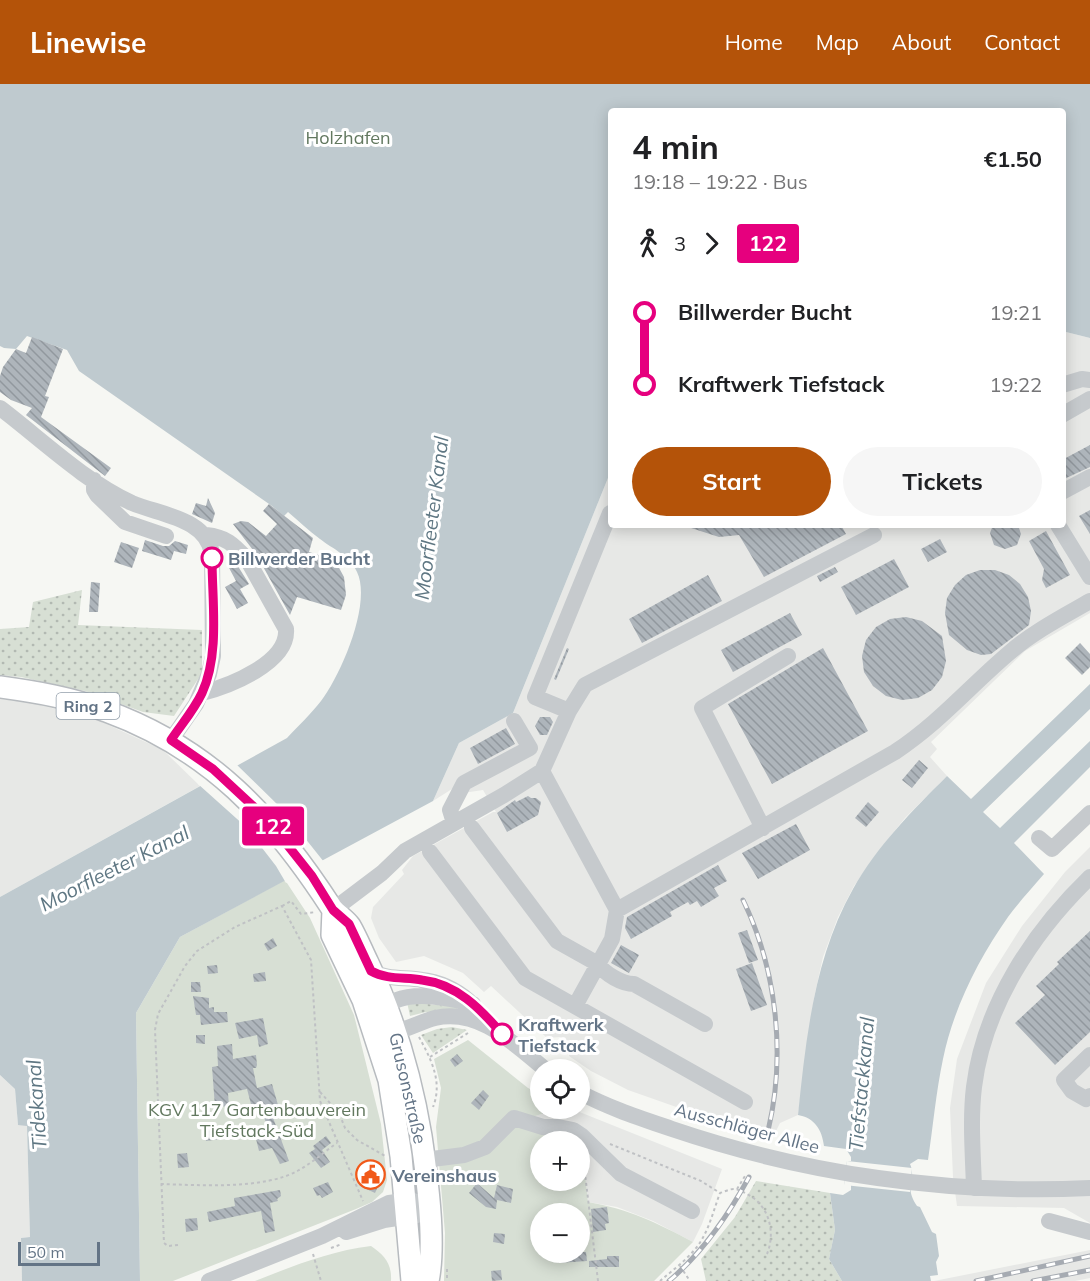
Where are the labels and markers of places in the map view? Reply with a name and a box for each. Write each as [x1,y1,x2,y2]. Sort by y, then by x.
marker: Billwerder Bucht [201,547,223,569]
place label: Billwerder Bucht [228,547,370,570]
place label: Kraftwerk Tiefstack [518,1013,605,1057]
marker: Kraftwerk Tiefstack [491,1023,513,1045]
public building icon: Vereinshaus [355,1159,387,1191]
place label: Vereinshaus [391,1164,497,1187]

